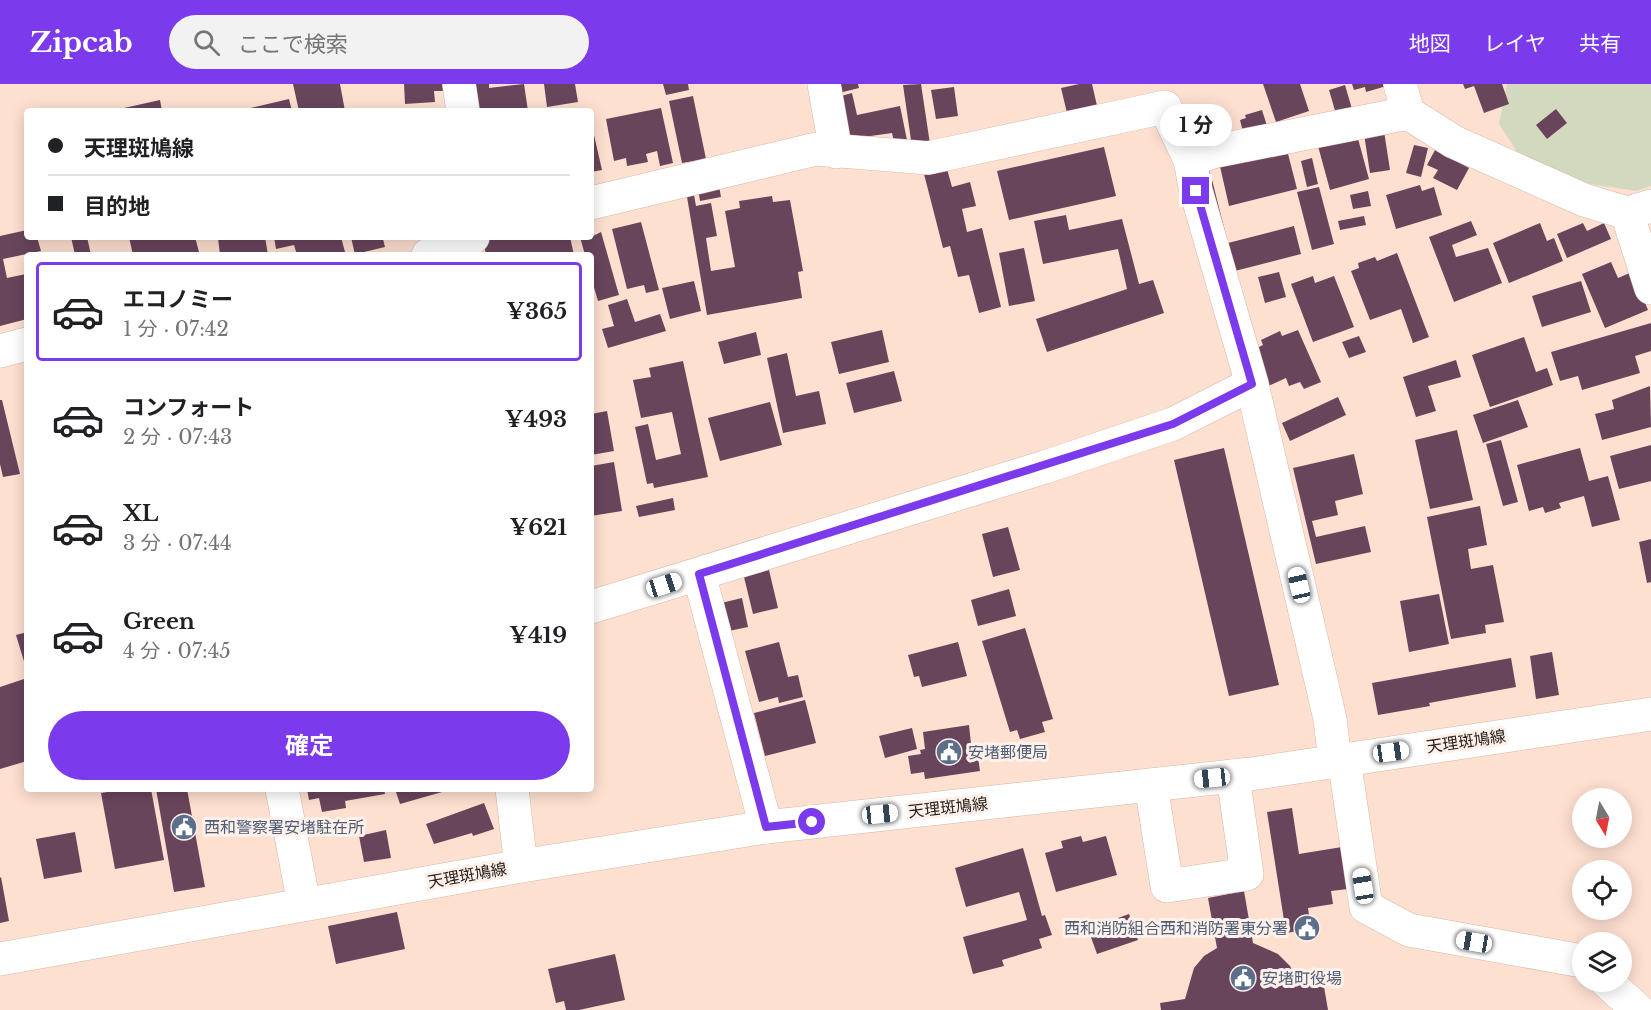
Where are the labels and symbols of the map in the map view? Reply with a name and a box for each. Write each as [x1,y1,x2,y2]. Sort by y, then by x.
callout: 1 分 [1160,104,1232,146]
route end [1182,177,1209,204]
car [1286,565,1312,605]
car [644,571,684,599]
street label: 天理斑鳩線 [1425,726,1507,756]
public building icon: 安堵郵便局 [934,737,964,767]
car [1372,741,1410,763]
place label: 安堵郵便局 [968,742,1048,762]
car [1193,767,1231,789]
north arrow [1572,788,1632,848]
street label: 天理斑鳩線 [907,793,989,821]
car [861,803,899,825]
route start [798,808,825,835]
public building icon: 西和警察署安堵駐在所 [169,812,199,842]
place label: 西和警察署安堵駐在所 [204,817,364,837]
street label: 天理斑鳩線 [426,858,508,892]
car [1351,867,1375,905]
public building icon: 西和消防組合西和消防署東分署 [1292,913,1322,943]
place label: 西和消防組合西和消防署東分署 [1064,918,1288,938]
car [1455,930,1493,954]
public building icon: 安堵町役場 [1228,963,1258,993]
place label: 安堵町役場 [1262,968,1342,988]

